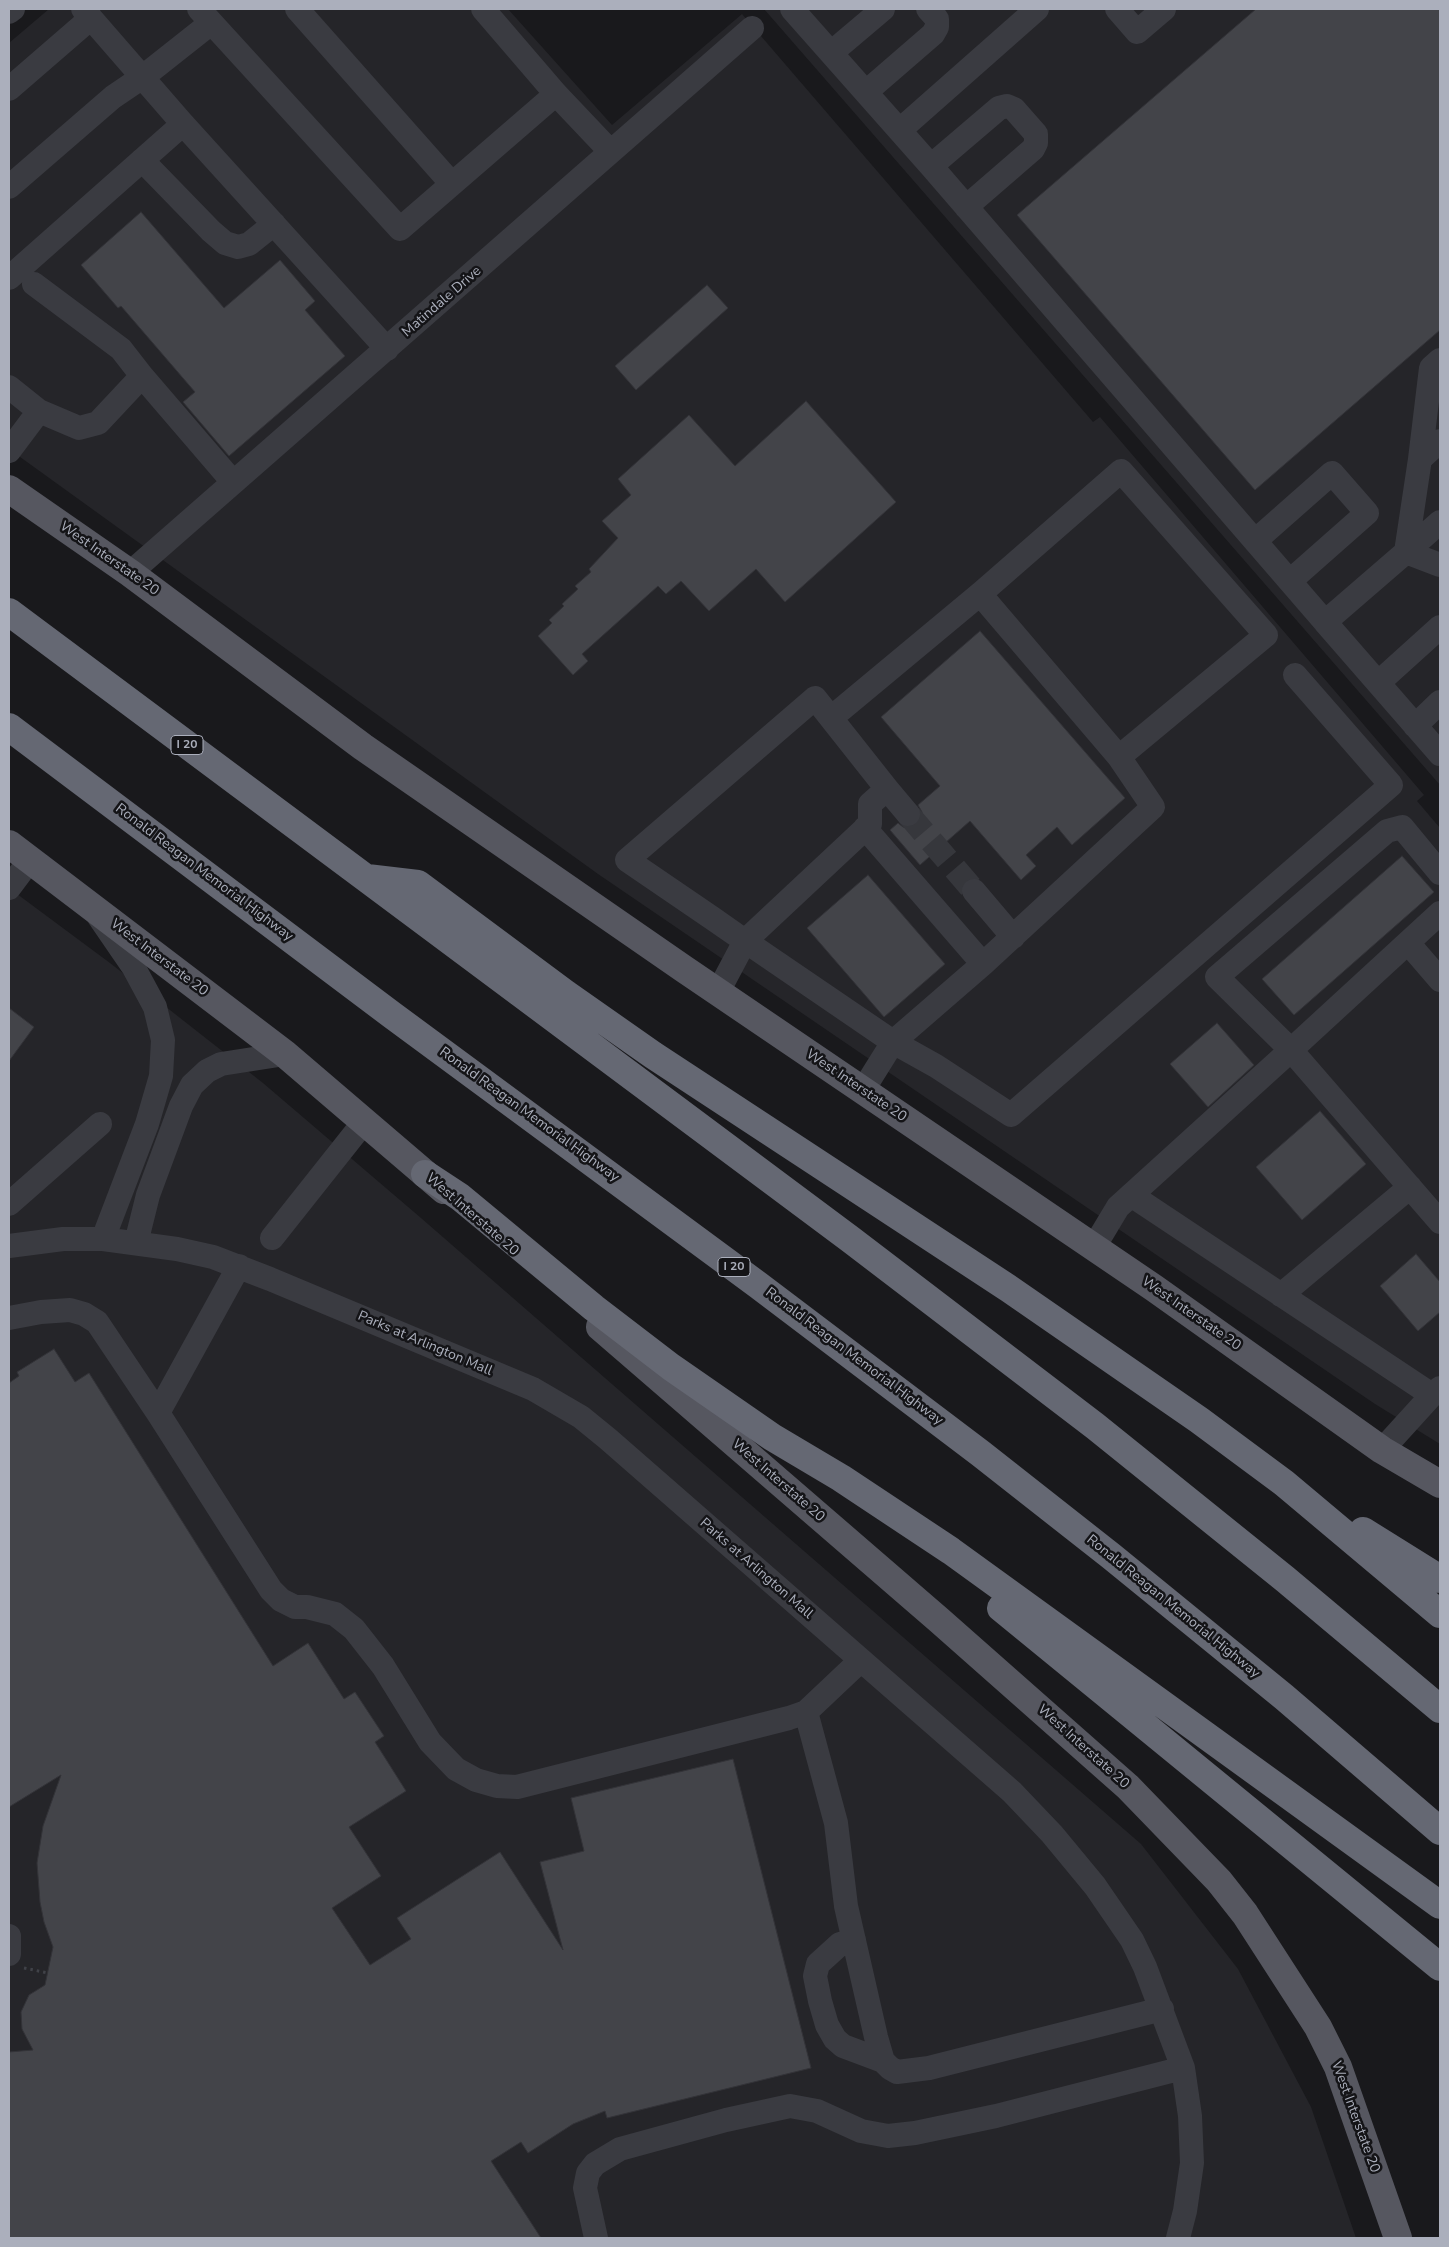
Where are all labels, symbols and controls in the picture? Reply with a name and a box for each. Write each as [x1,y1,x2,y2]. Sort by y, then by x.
street label: Matindale Drive [399,263,485,341]
street label: West Interstate 20 [56,518,162,600]
road number: I 20 [171,736,203,754]
street label: Ronald Reagan Memorial Highway [112,801,296,945]
street label: West Interstate 20 [107,916,211,1000]
street label: Ronald Reagan Memorial Highway [436,1044,622,1186]
street label: West Interstate 20 [803,1046,909,1126]
street label: West Interstate 20 [422,1170,522,1260]
road number: I 20 [718,1258,750,1276]
street label: West Interstate 20 [1138,1273,1244,1355]
street label: Ronald Reagan Memorial Highway [762,1285,946,1429]
street label: Parks at Arlington Mall [355,1308,495,1380]
street label: West Interstate 20 [728,1436,828,1526]
street label: Parks at Arlington Mall [696,1515,816,1623]
street label: Ronald Reagan Memorial Highway [1083,1532,1263,1682]
street label: West Interstate 20 [1034,1701,1132,1793]
street label: West Interstate 20 [1327,2059,1383,2175]

